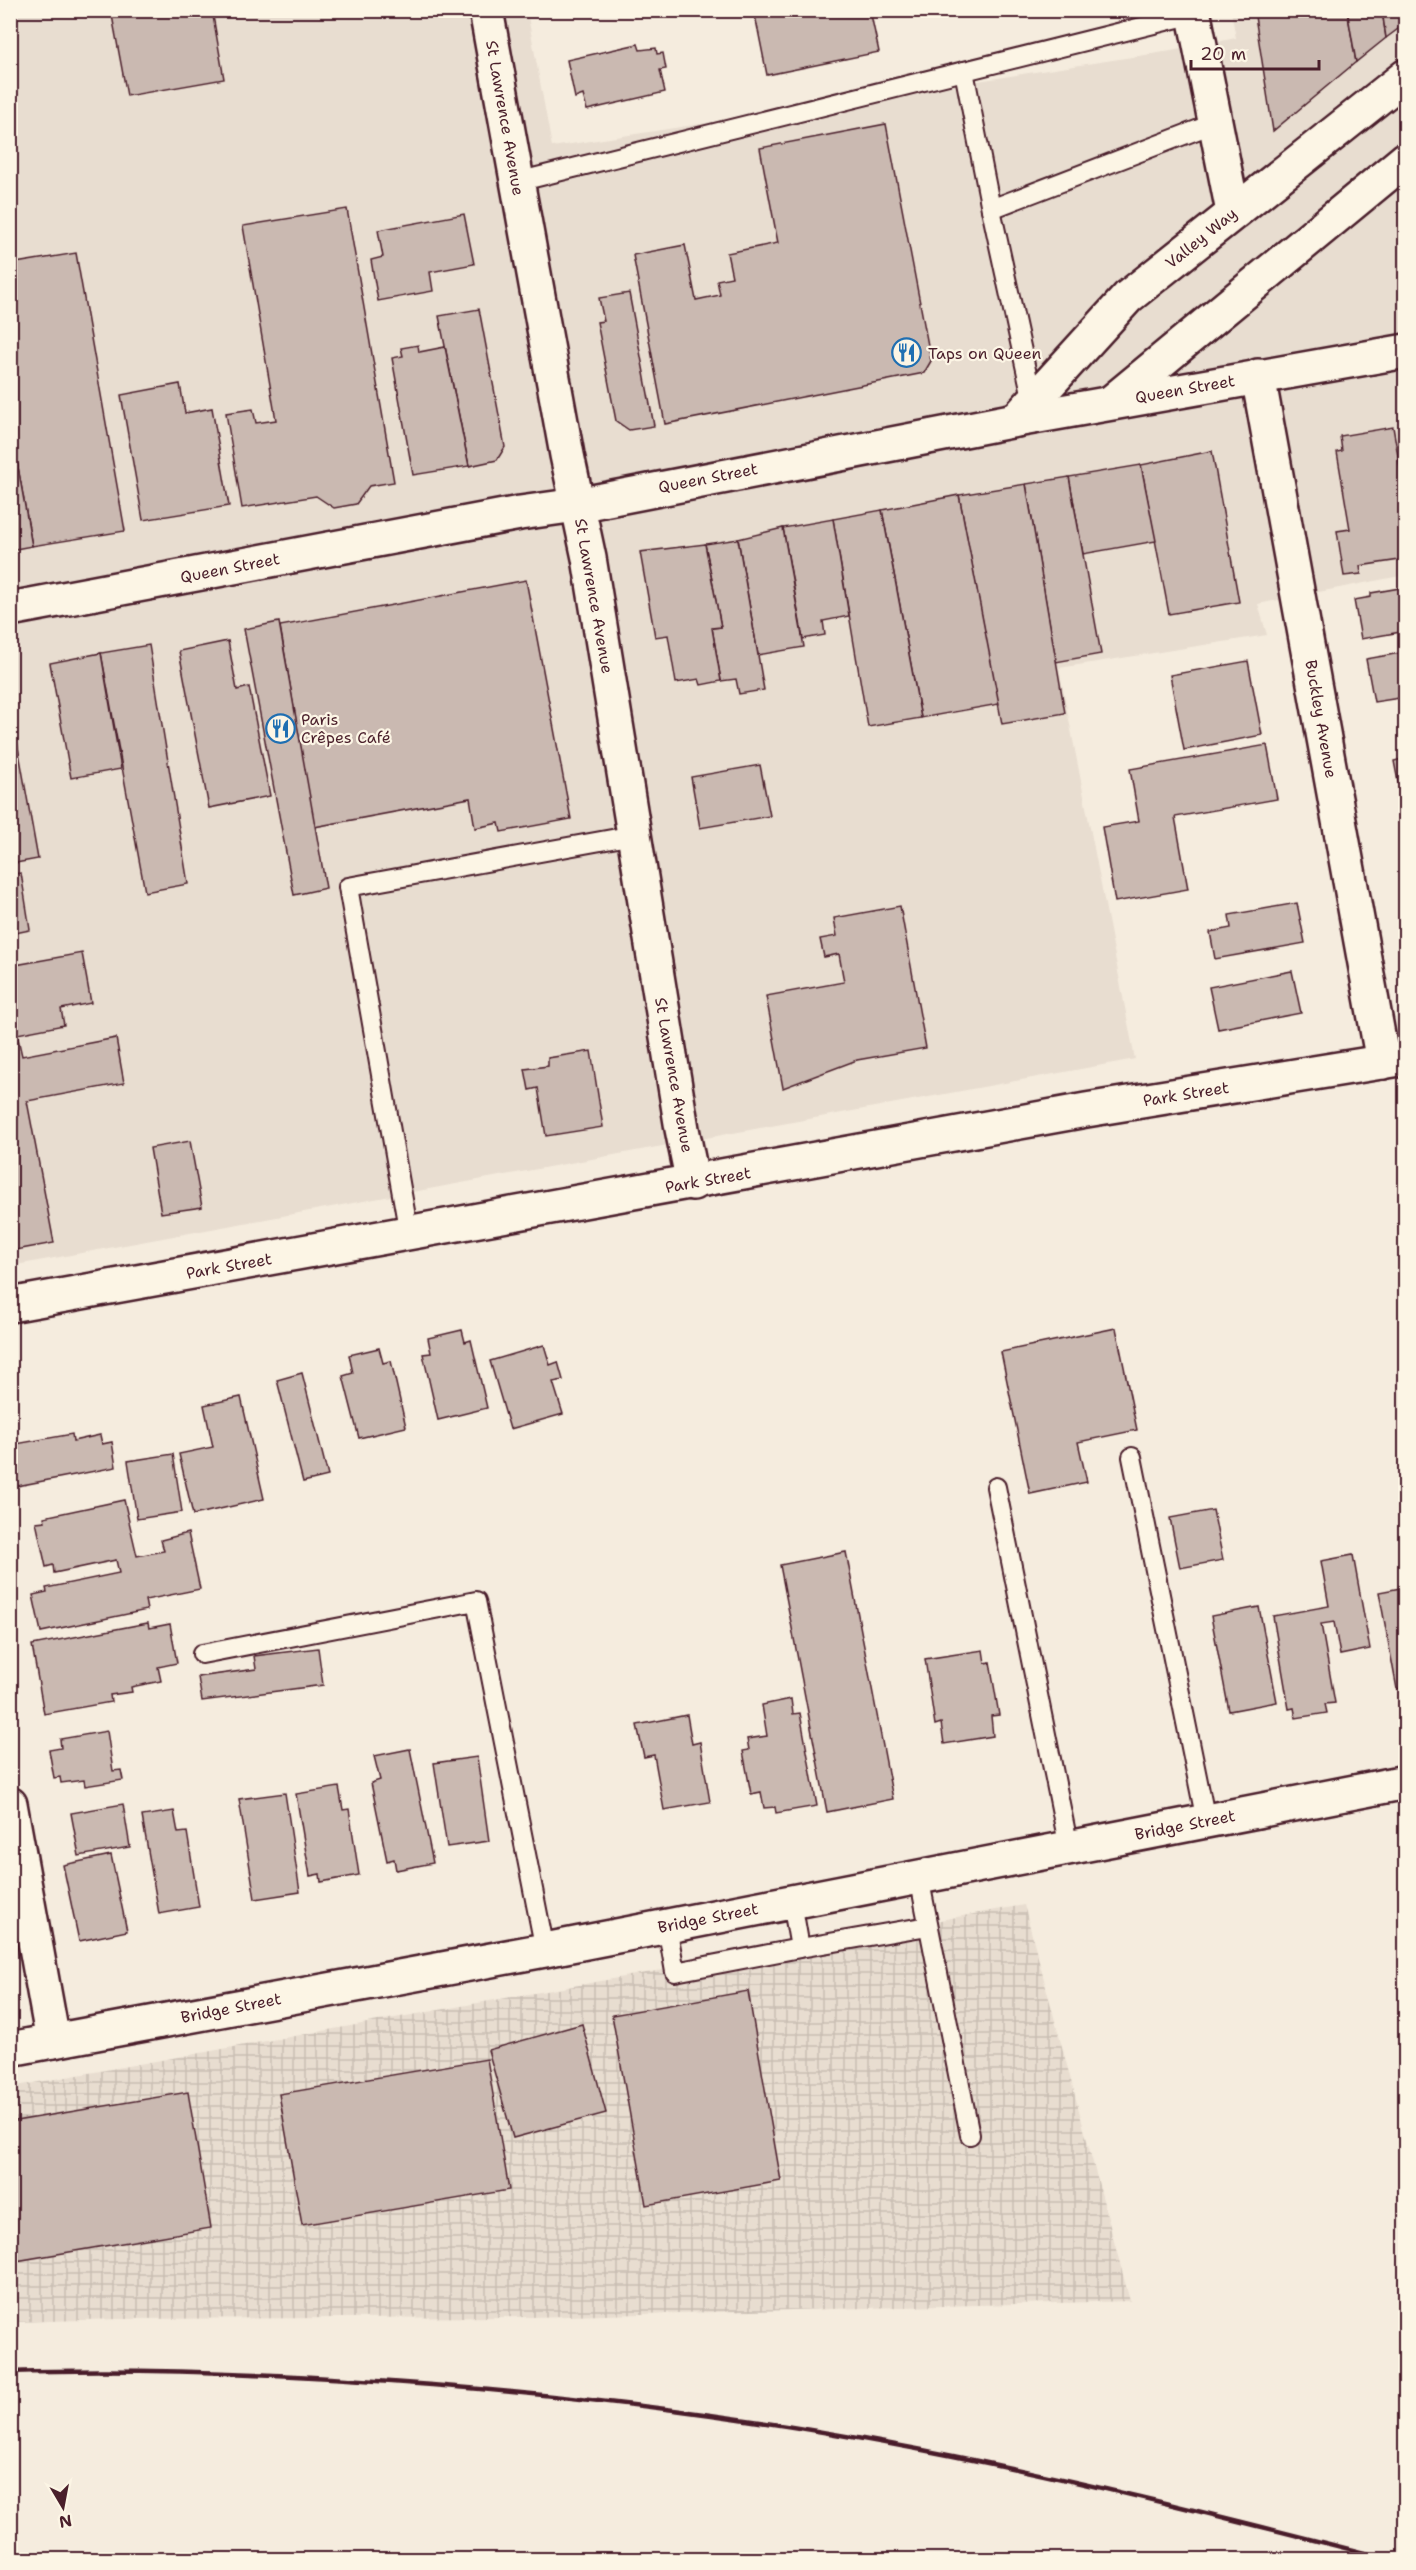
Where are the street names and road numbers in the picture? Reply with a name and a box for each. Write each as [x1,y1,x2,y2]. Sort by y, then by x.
street label: St Lawrence Avenue [481,39,529,197]
street label: Valley Way [1161,203,1241,273]
street label: Queen Street [1134,370,1236,408]
street label: Queen Street [657,458,759,498]
street label: St Lawrence Avenue [570,517,618,675]
street label: Queen Street [179,548,281,588]
street label: Buckley Avenue [1300,658,1342,780]
street label: St Lawrence Avenue [650,996,698,1154]
street label: Park Street [1141,1077,1231,1111]
street label: Park Street [663,1162,753,1198]
street label: Park Street [184,1248,274,1284]
street label: Bridge Street [1133,1805,1237,1845]
street label: Bridge Street [656,1898,760,1938]
street label: Bridge Street [179,1988,283,2028]

